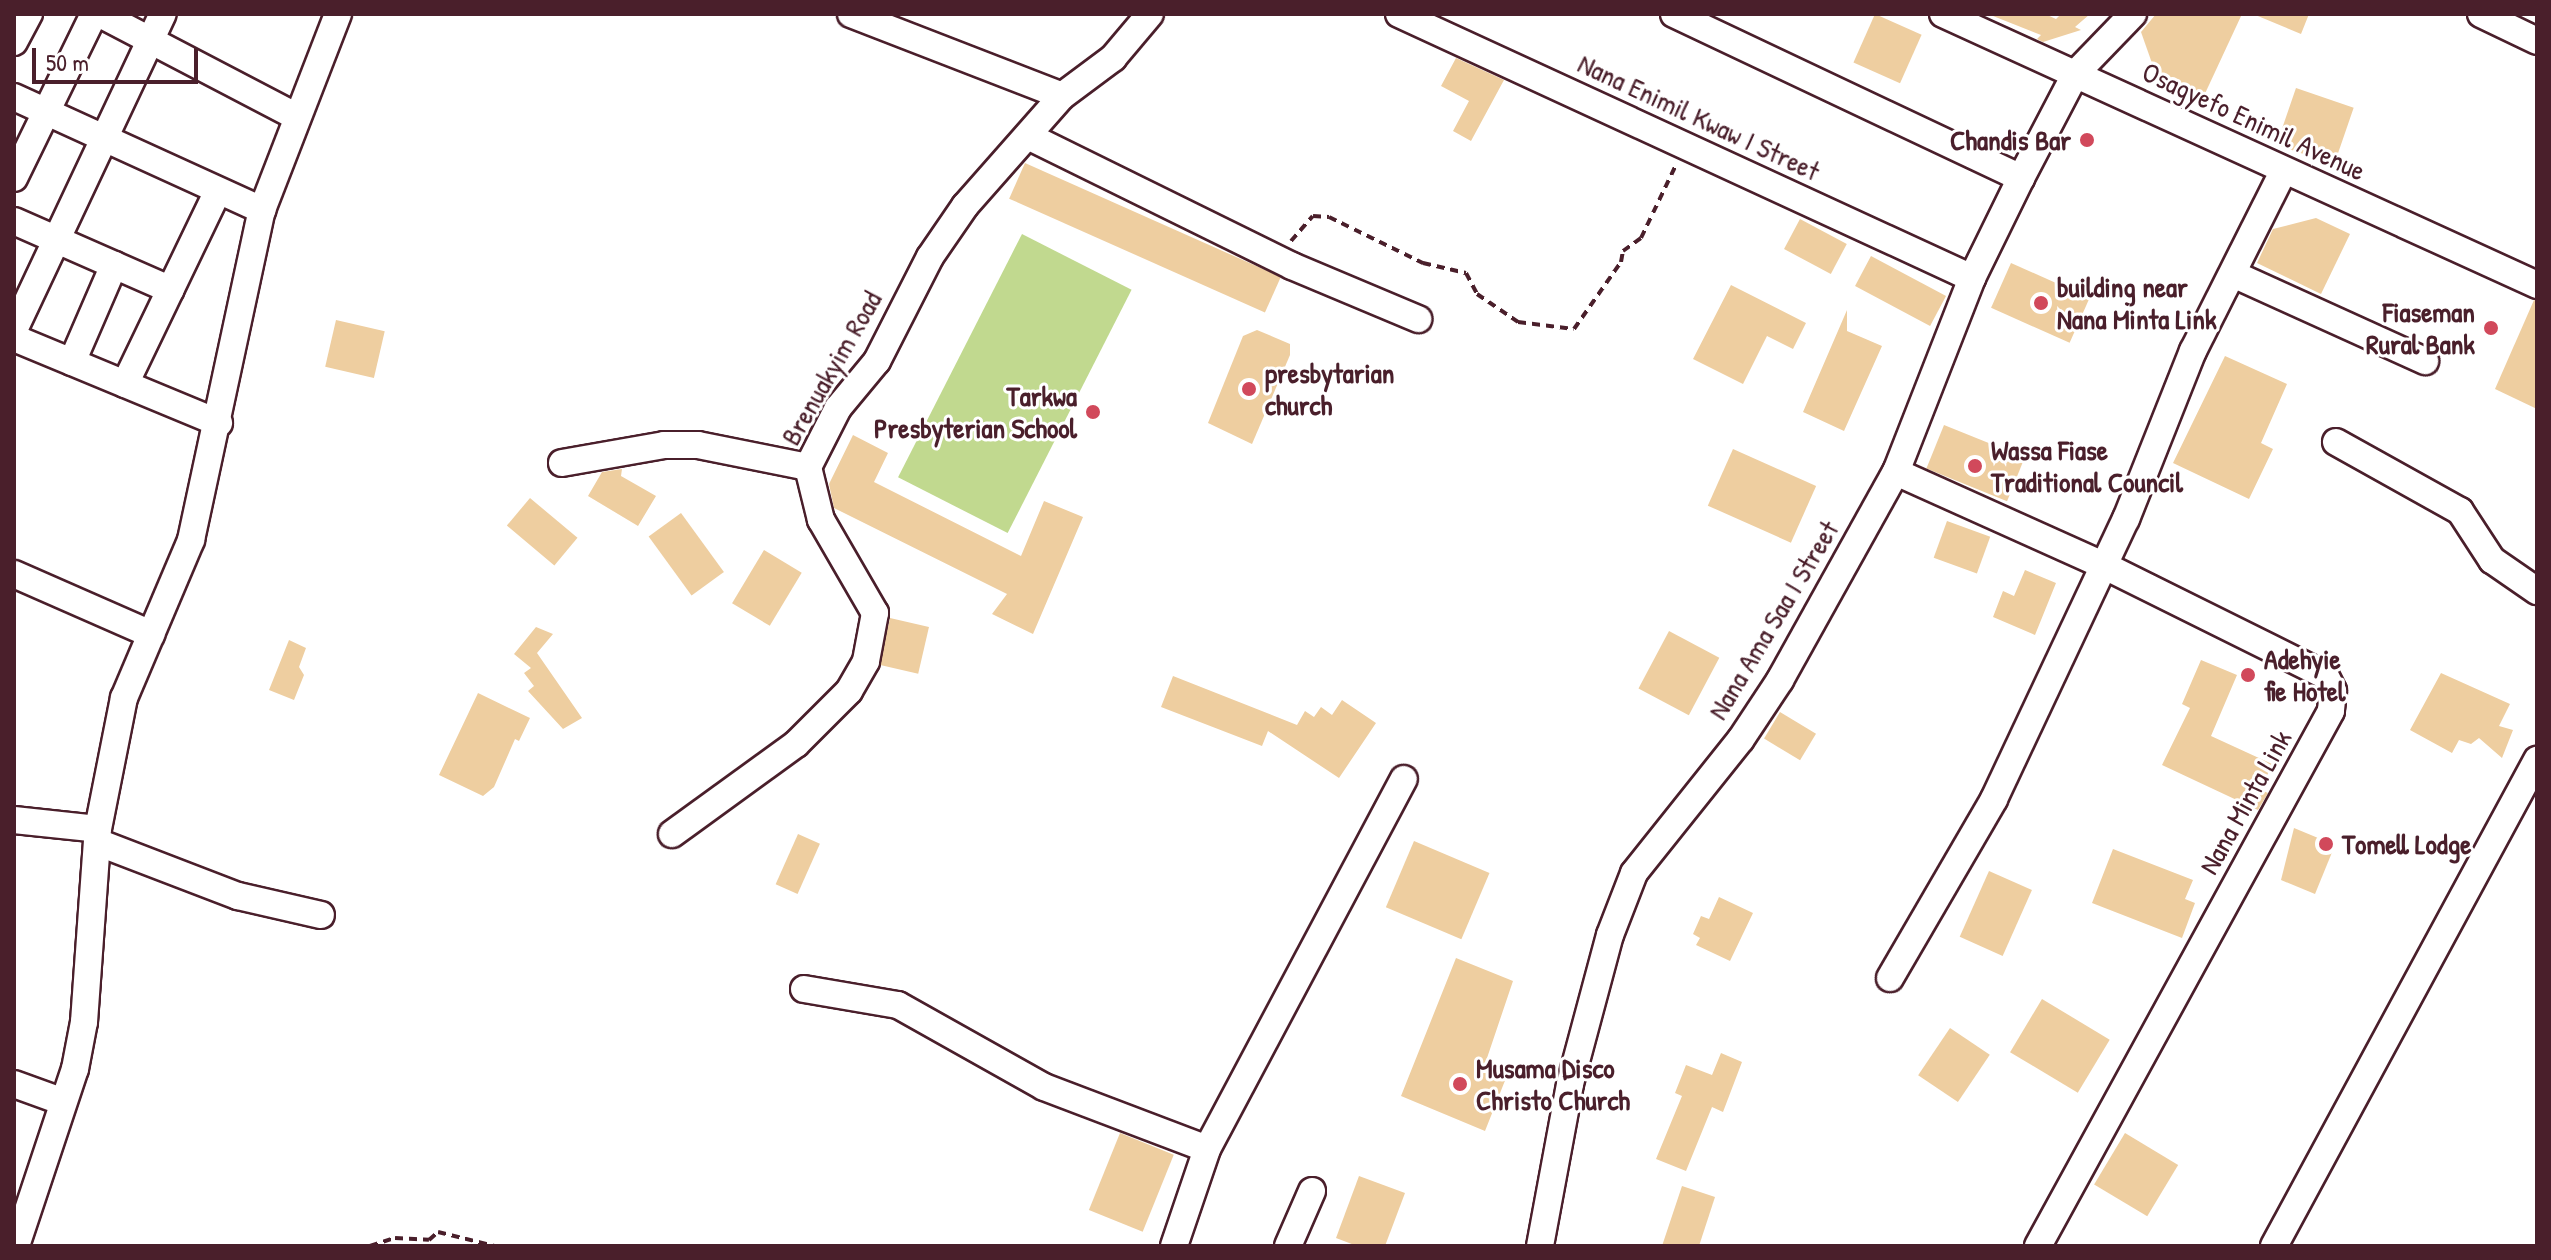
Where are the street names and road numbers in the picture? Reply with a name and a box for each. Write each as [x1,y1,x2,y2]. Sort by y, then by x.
street label: Nana Enimil Kwaw I Street [1573,46,1825,188]
street label: Osagyefo Enimil Avenue [2137,55,2371,187]
street label: Brenuakyim Road [773,285,889,451]
street label: Nana Ama Saa I Street [1701,515,1845,725]
street label: Nana Minta Link [2192,724,2298,880]

